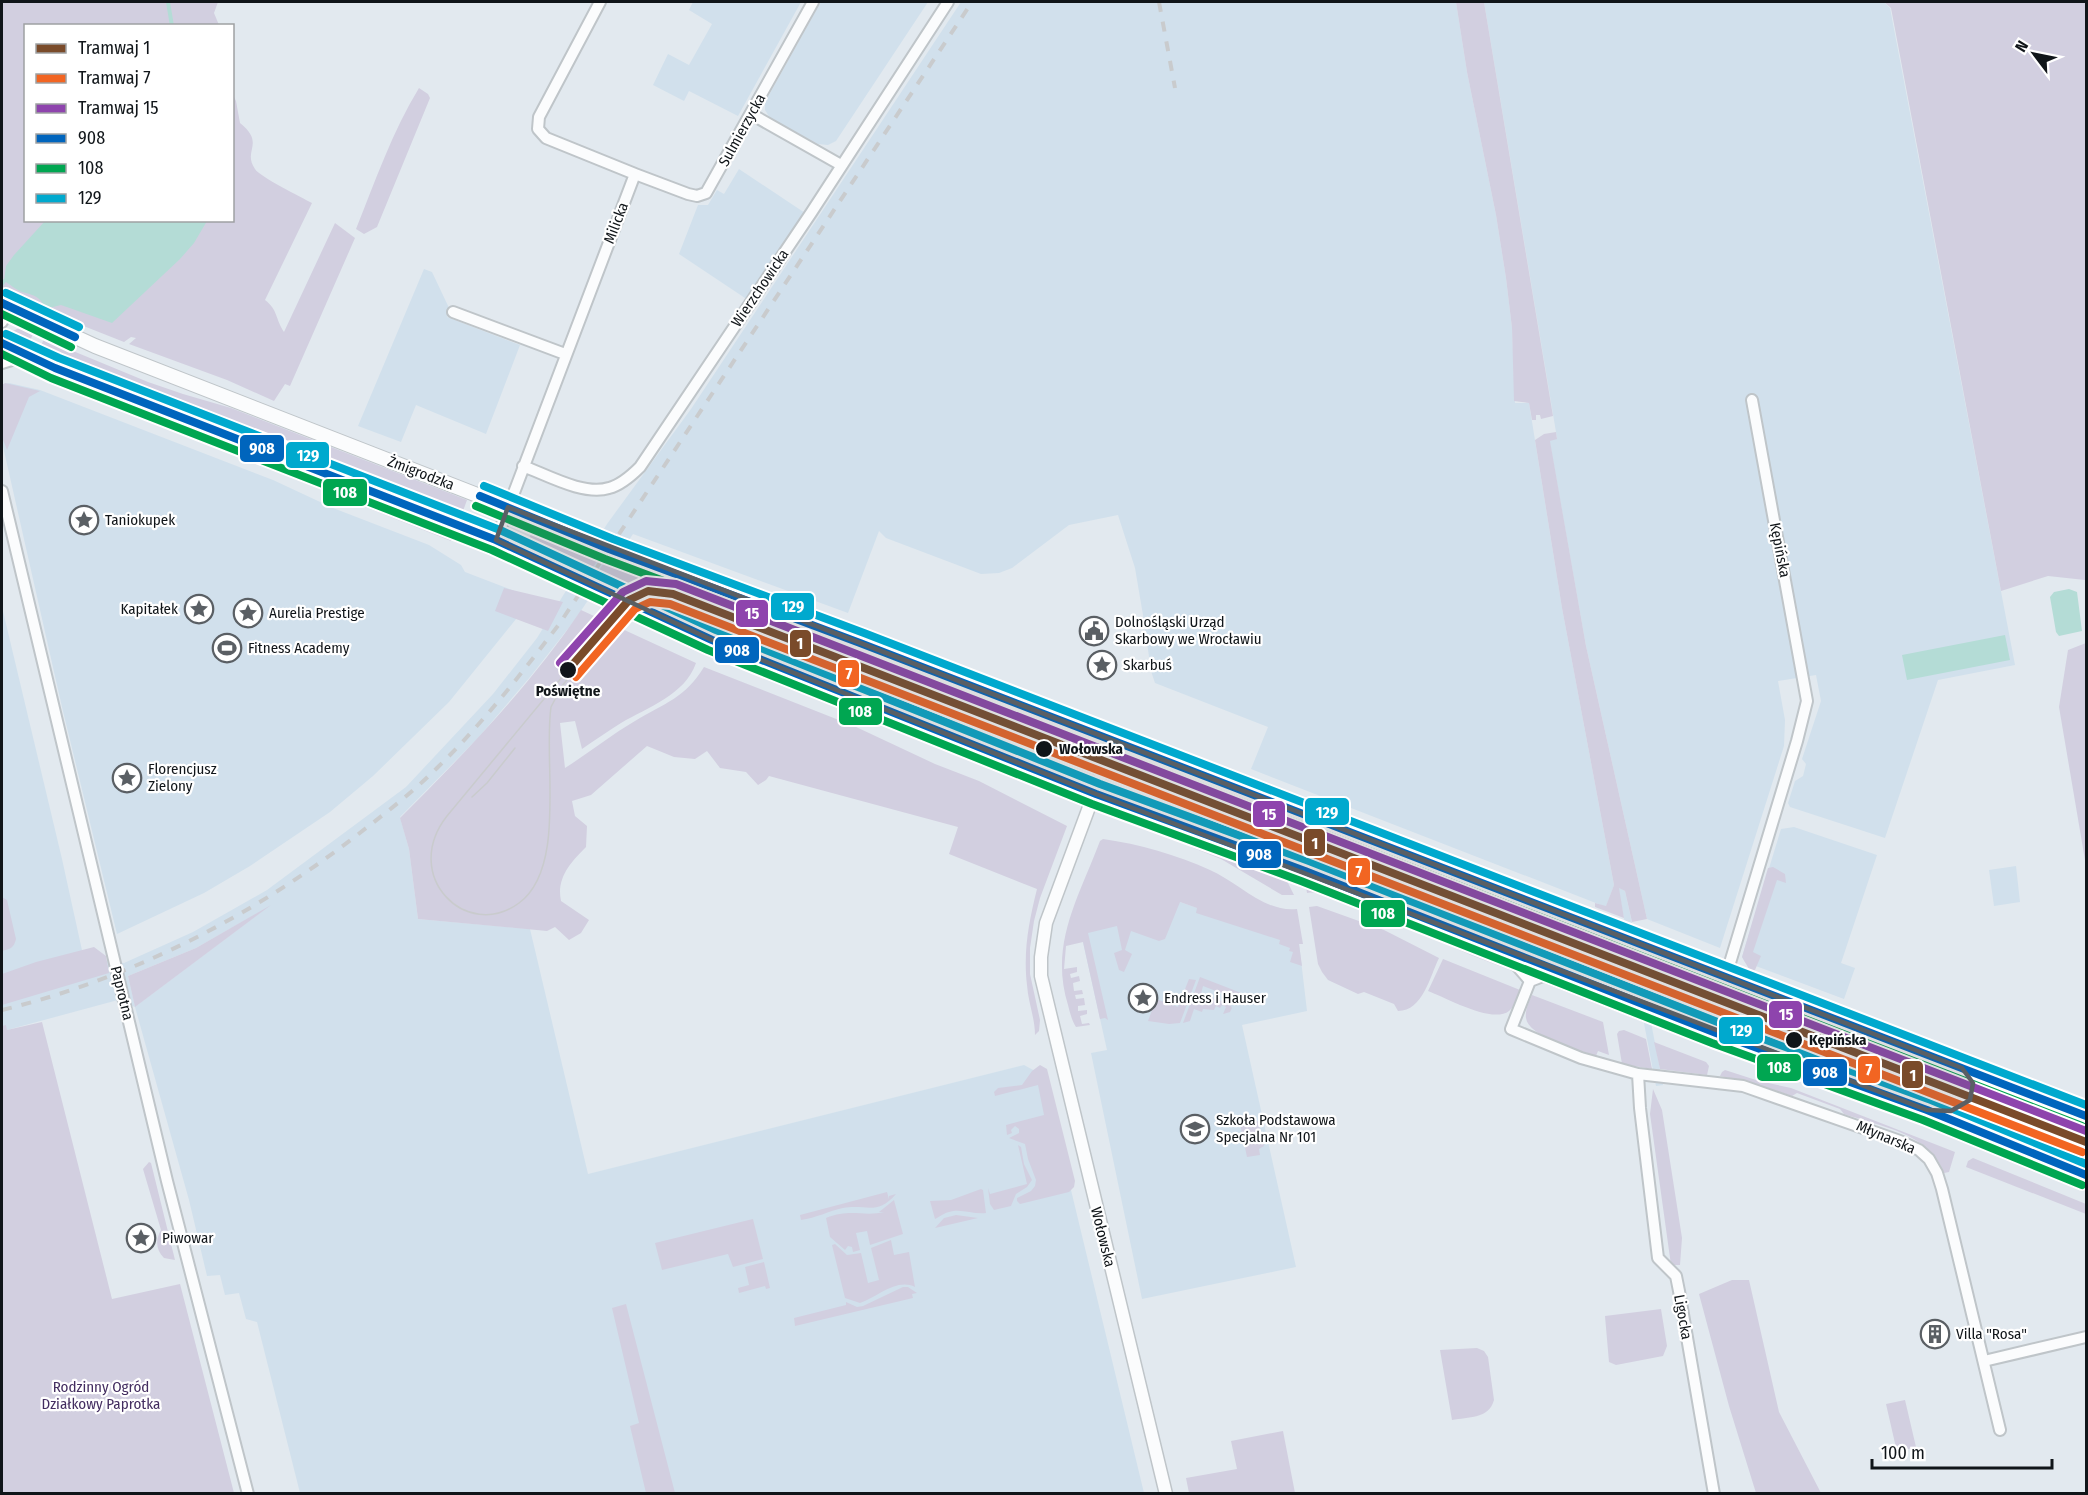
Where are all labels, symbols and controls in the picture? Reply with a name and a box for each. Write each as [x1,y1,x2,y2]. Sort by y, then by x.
legend [24,24,234,222]
north arrow [2004,24,2064,84]
text: Tramwaj 1 [78,37,150,59]
text: N [2011,37,2032,55]
text: Tramwaj 7 [78,67,150,89]
street label: Sulmierzycka [715,91,769,169]
text: Tramwaj 15 [78,97,158,119]
text: 908 [78,127,105,149]
text: 108 [78,157,103,179]
text: 129 [78,187,102,209]
street label: Milicka [600,200,632,246]
street label: Wierzchowicka [727,246,793,330]
line badge: 908 [239,434,285,463]
text: 908 [249,439,275,458]
line badge: 129 [285,441,330,469]
text: 129 [297,446,319,465]
street label: Żmigrodzka [385,452,457,494]
line badge: 108 [322,478,368,507]
text: 108 [333,483,358,502]
place icon: Taniokupek [68,504,100,536]
place label: Taniokupek [105,511,175,529]
street label: Kępińska [1766,521,1794,579]
line badge: 129 [770,592,815,621]
place icon: Kapitałek [183,593,215,625]
place icon: Aurelia Prestige [232,597,264,629]
text: 129 [782,597,804,616]
line badge: 15 [735,599,769,628]
place label: Kapitałek [120,600,178,618]
place label: Aurelia Prestige [269,604,365,622]
text: 15 [745,604,759,623]
place label: Dolnośląski Urząd Skarbowy we Wrocławiu [1115,613,1262,648]
public building icon: Dolnośląski Urząd Skarbowy we Wrocławiu [1078,615,1110,647]
line badge: 1 [789,629,812,658]
sports icon: Fitness Academy [211,632,243,664]
text: 1 [797,634,803,653]
line badge: 908 [714,636,760,664]
place label: Fitness Academy [248,639,350,657]
text: 908 [724,641,750,660]
place icon: Skarbuś [1086,649,1118,681]
place label: Skarbuś [1123,656,1172,674]
line badge: 7 [837,659,860,688]
marker: Poświętne [558,660,578,680]
text: 7 [846,664,853,683]
place label: Poświętne [536,682,601,700]
line badge: 108 [838,697,883,726]
text: 108 [848,702,873,721]
marker: Wołowska [1034,739,1054,759]
place label: Wołowska [1059,740,1123,758]
place label: Florencjusz Zielony [148,760,217,795]
place icon: Florencjusz Zielony [111,762,143,794]
line badge: 129 [1304,797,1350,826]
line badge: 15 [1252,800,1286,828]
text: 129 [1316,803,1338,822]
text: 15 [1262,805,1276,824]
line badge: 1 [1303,828,1326,857]
text: 1 [1312,834,1318,853]
line badge: 908 [1237,840,1282,869]
text: 908 [1246,845,1272,864]
line badge: 7 [1347,857,1371,886]
text: 7 [1356,862,1363,881]
line badge: 108 [1360,899,1406,928]
text: 108 [1371,904,1396,923]
street label: Paprotna [107,964,137,1022]
place icon: Endress i Hauser [1127,982,1159,1014]
place label: Endress i Hauser [1164,989,1267,1007]
line badge: 15 [1768,1000,1803,1029]
text: 15 [1779,1005,1793,1024]
line badge: 129 [1718,1016,1764,1045]
text: 129 [1730,1021,1752,1040]
marker: Kępińska [1784,1030,1804,1050]
place label: Kępińska [1809,1031,1867,1049]
line badge: 108 [1756,1053,1802,1082]
line badge: 7 [1857,1055,1881,1084]
text: 108 [1767,1058,1792,1077]
line badge: 908 [1802,1058,1848,1087]
text: 7 [1866,1060,1873,1079]
line badge: 1 [1901,1060,1924,1089]
text: 908 [1812,1063,1838,1082]
text: 1 [1910,1066,1916,1085]
place label: Szkoła Podstawowa Specjalna Nr 101 [1216,1111,1336,1146]
school or university icon: Szkoła Podstawowa Specjalna Nr 101 [1179,1113,1211,1145]
street label: Młynarska [1854,1116,1918,1158]
street label: Wołowska [1087,1205,1119,1269]
place icon: Piwowar [125,1222,157,1254]
place label: Piwowar [162,1229,214,1247]
street label: Ligocka [1670,1293,1696,1341]
building icon: Villa "Rosa" [1919,1318,1951,1350]
place label: Villa "Rosa" [1956,1325,2027,1343]
park label: Rodzinny Ogród Działkowy Paprotka [42,1378,160,1413]
scale bar [1872,1432,2052,1470]
text: 100 m [1881,1442,1925,1464]

